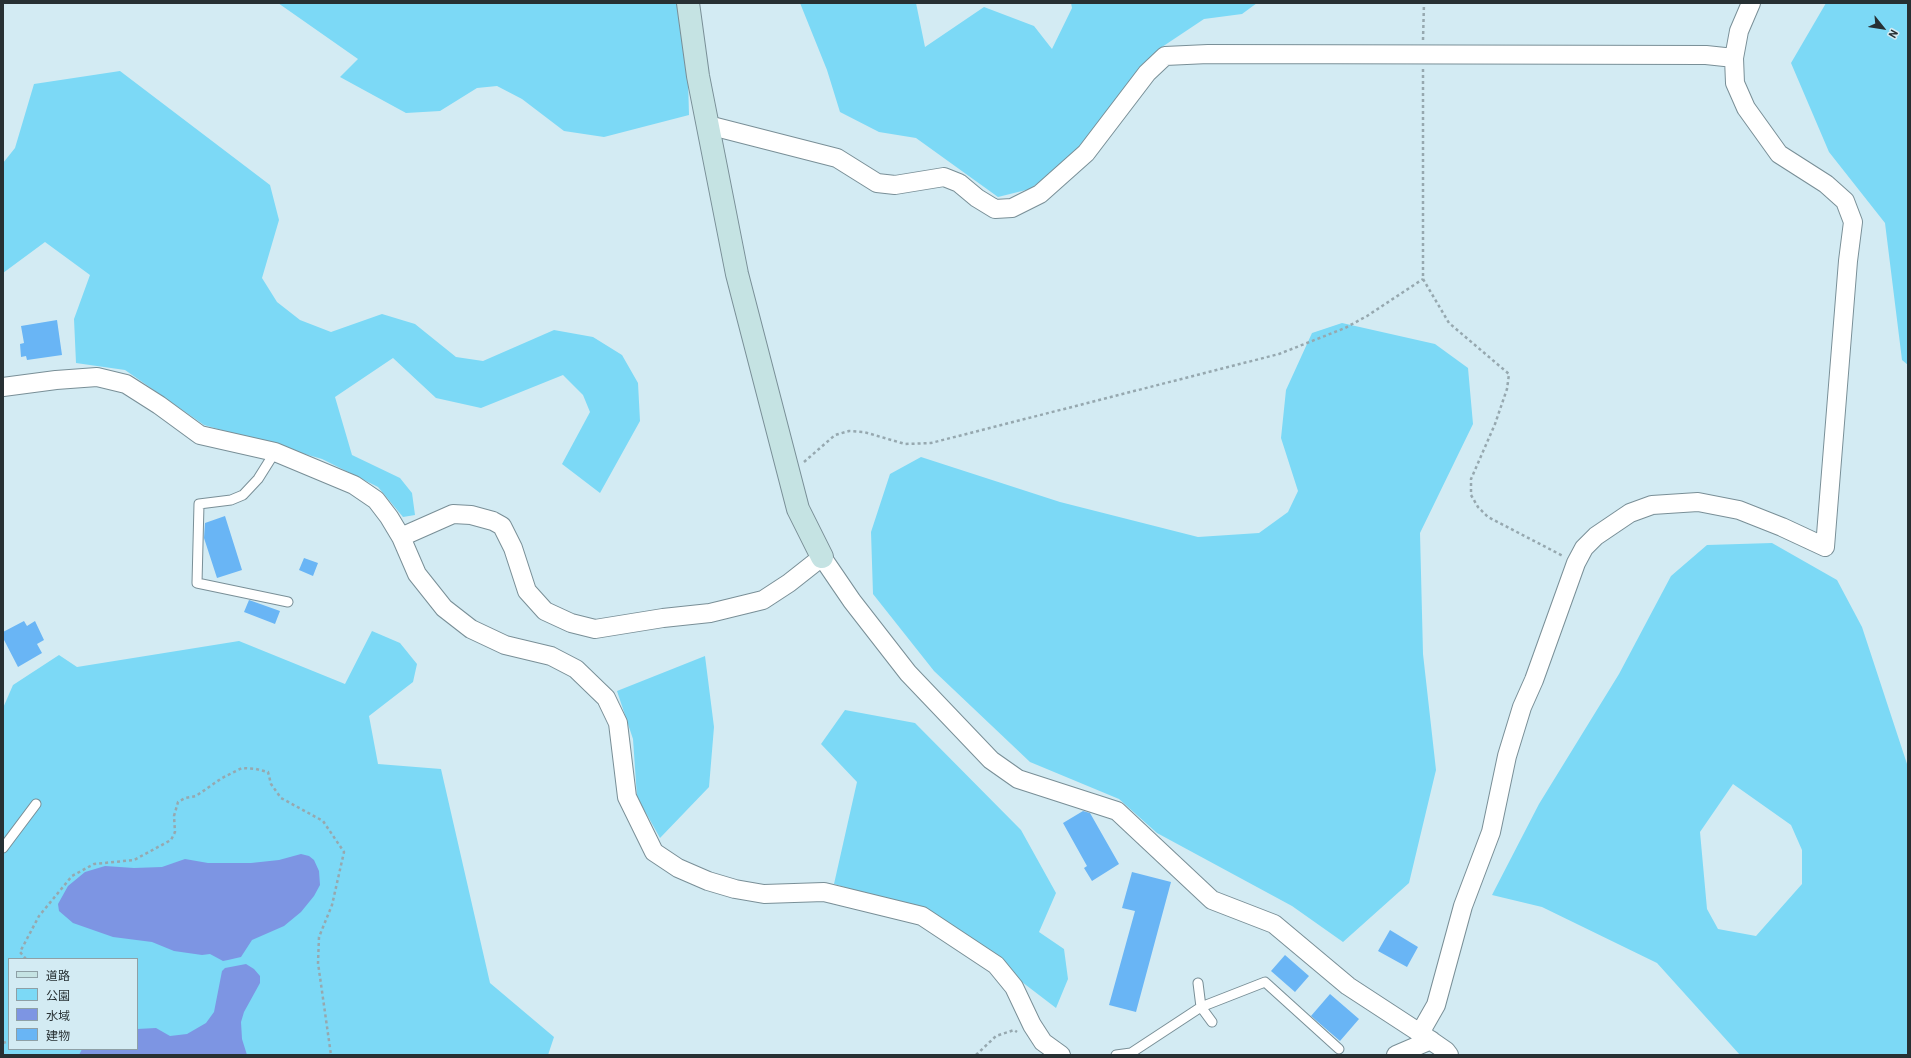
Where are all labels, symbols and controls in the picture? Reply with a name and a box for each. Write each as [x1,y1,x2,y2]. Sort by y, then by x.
north arrow [1863,8,1903,48]
text: N [1886,28,1901,41]
legend [8,958,138,1050]
text: 道路 [46,968,70,982]
text: 公園 [46,988,70,1002]
text: 水域 [46,1008,70,1022]
text: 建物 [46,1028,70,1042]

